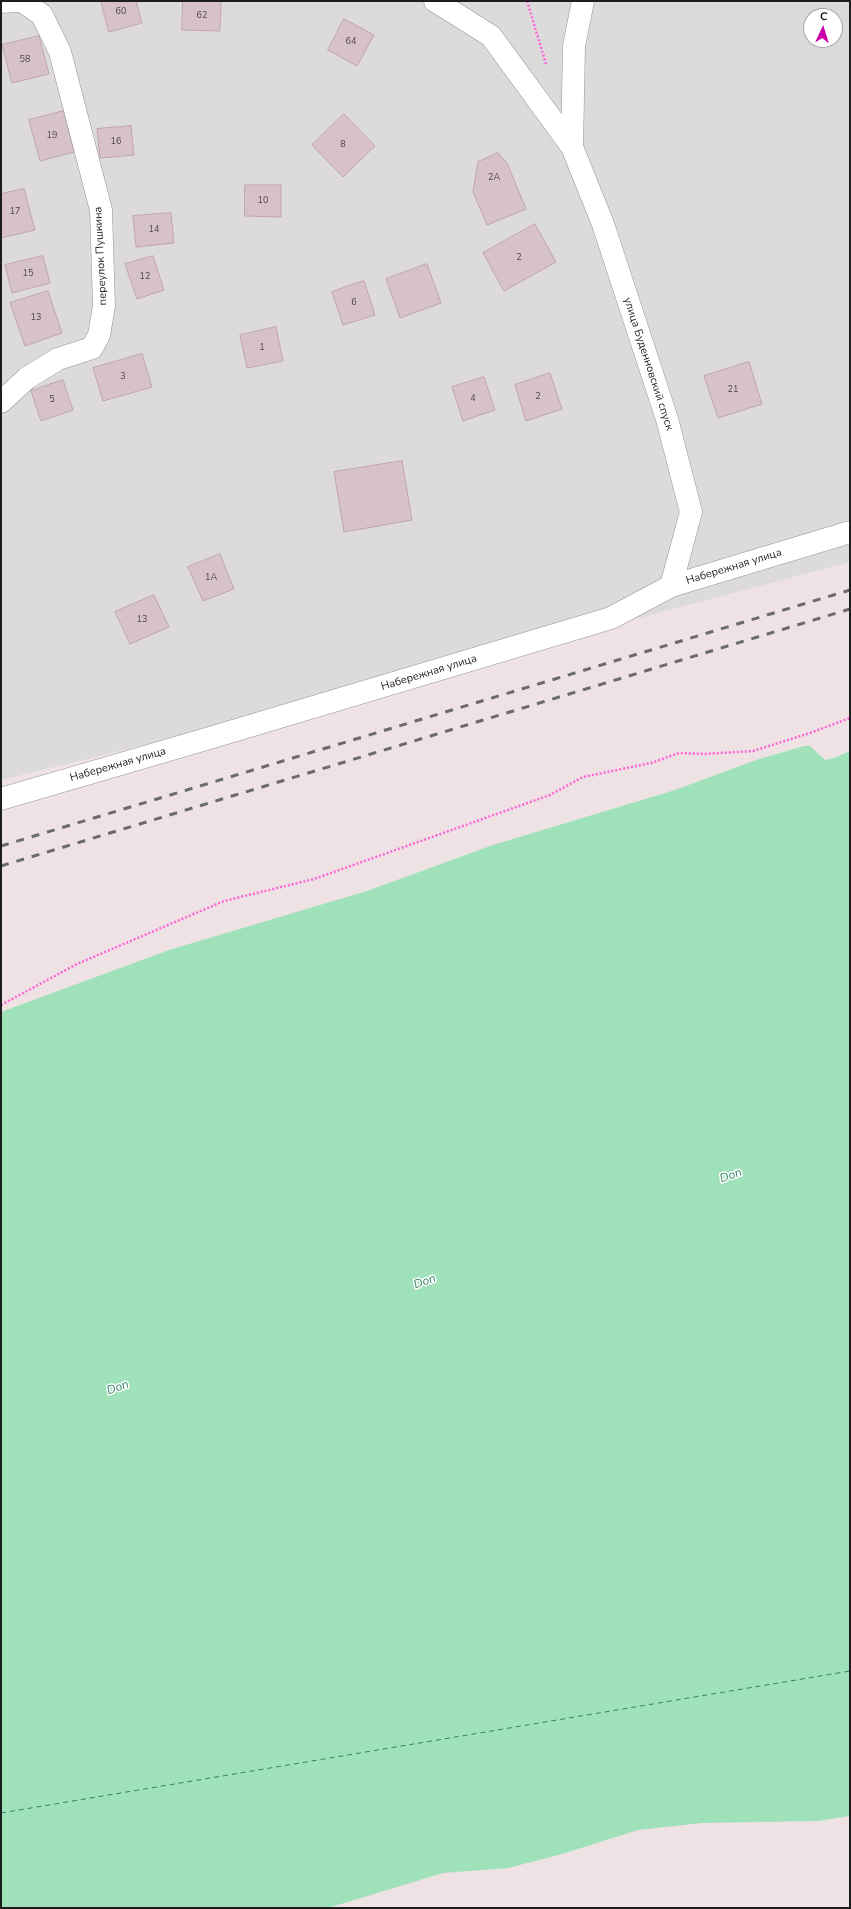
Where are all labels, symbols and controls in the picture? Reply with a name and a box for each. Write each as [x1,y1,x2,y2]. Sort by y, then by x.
house number: 60 [116,7,126,17]
north arrow [803,8,843,48]
text: С [820,9,828,24]
house number: 62 [197,11,207,21]
house number: 64 [346,37,356,47]
house number: 58 [20,55,30,65]
house number: 19 [47,131,57,141]
house number: 16 [111,137,121,147]
house number: 8 [340,140,346,150]
house number: 2А [488,173,500,183]
house number: 10 [258,196,268,206]
street label: переулок Пушкина [92,206,110,306]
house number: 17 [10,207,20,217]
house number: 14 [149,225,159,235]
house number: 2 [516,253,522,263]
house number: 15 [23,269,33,279]
house number: 12 [140,272,150,282]
street label: улица Буденновский спуск [620,296,676,432]
house number: 6 [351,298,357,308]
house number: 13 [31,313,41,323]
house number: 1 [259,343,265,353]
house number: 3 [120,372,126,382]
house number: 21 [728,385,738,395]
house number: 2 [535,392,541,402]
house number: 4 [470,394,476,404]
house number: 5 [49,395,55,405]
street label: Набережная улица [685,546,783,588]
house number: 1А [205,573,217,583]
house number: 13 [137,615,147,625]
street label: Набережная улица [380,652,478,694]
street label: Набережная улица [68,745,168,785]
water label: Don [718,1166,744,1186]
water label: Don [412,1272,438,1292]
water label: Don [105,1378,131,1398]

